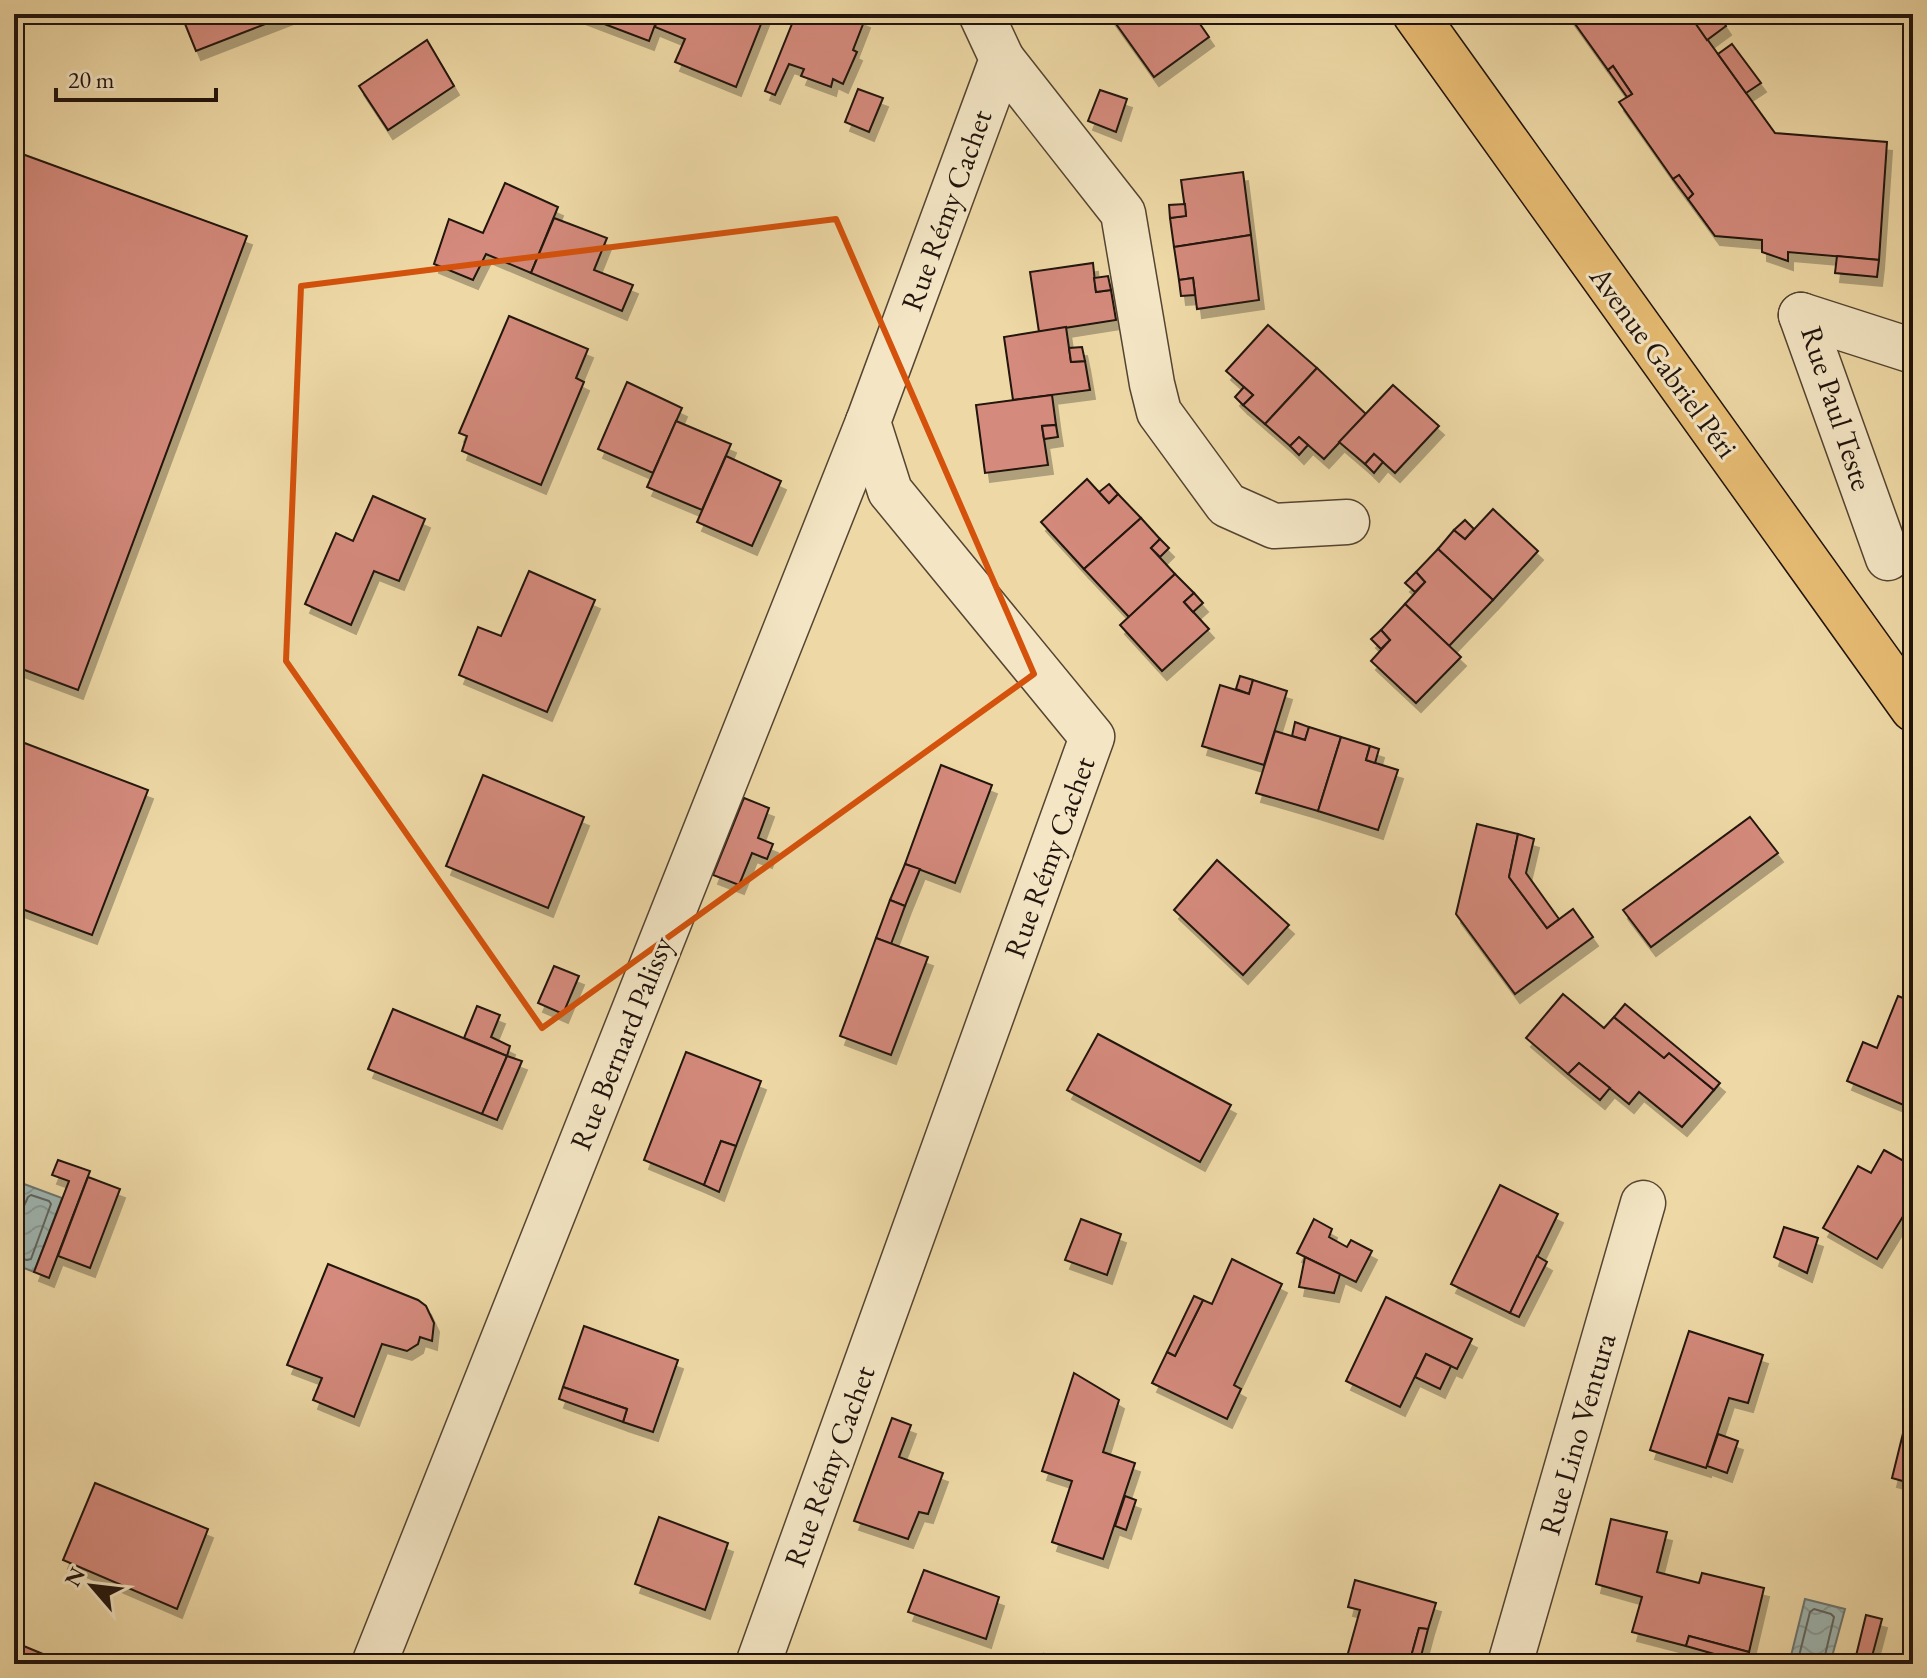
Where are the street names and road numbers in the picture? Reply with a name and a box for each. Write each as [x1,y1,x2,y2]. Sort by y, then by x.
street label: Rue Rémy Cachet [892,104,1001,316]
street label: Avenue Gabriel Péri [1581,258,1747,466]
street label: Rue Paul Teste [1792,321,1882,495]
street label: Rue Rémy Cachet [995,751,1104,963]
street label: Rue Bernard Palissy [560,930,682,1156]
street label: Rue Lino Ventura [1530,1328,1624,1540]
street label: Rue Rémy Cachet [775,1360,884,1572]

